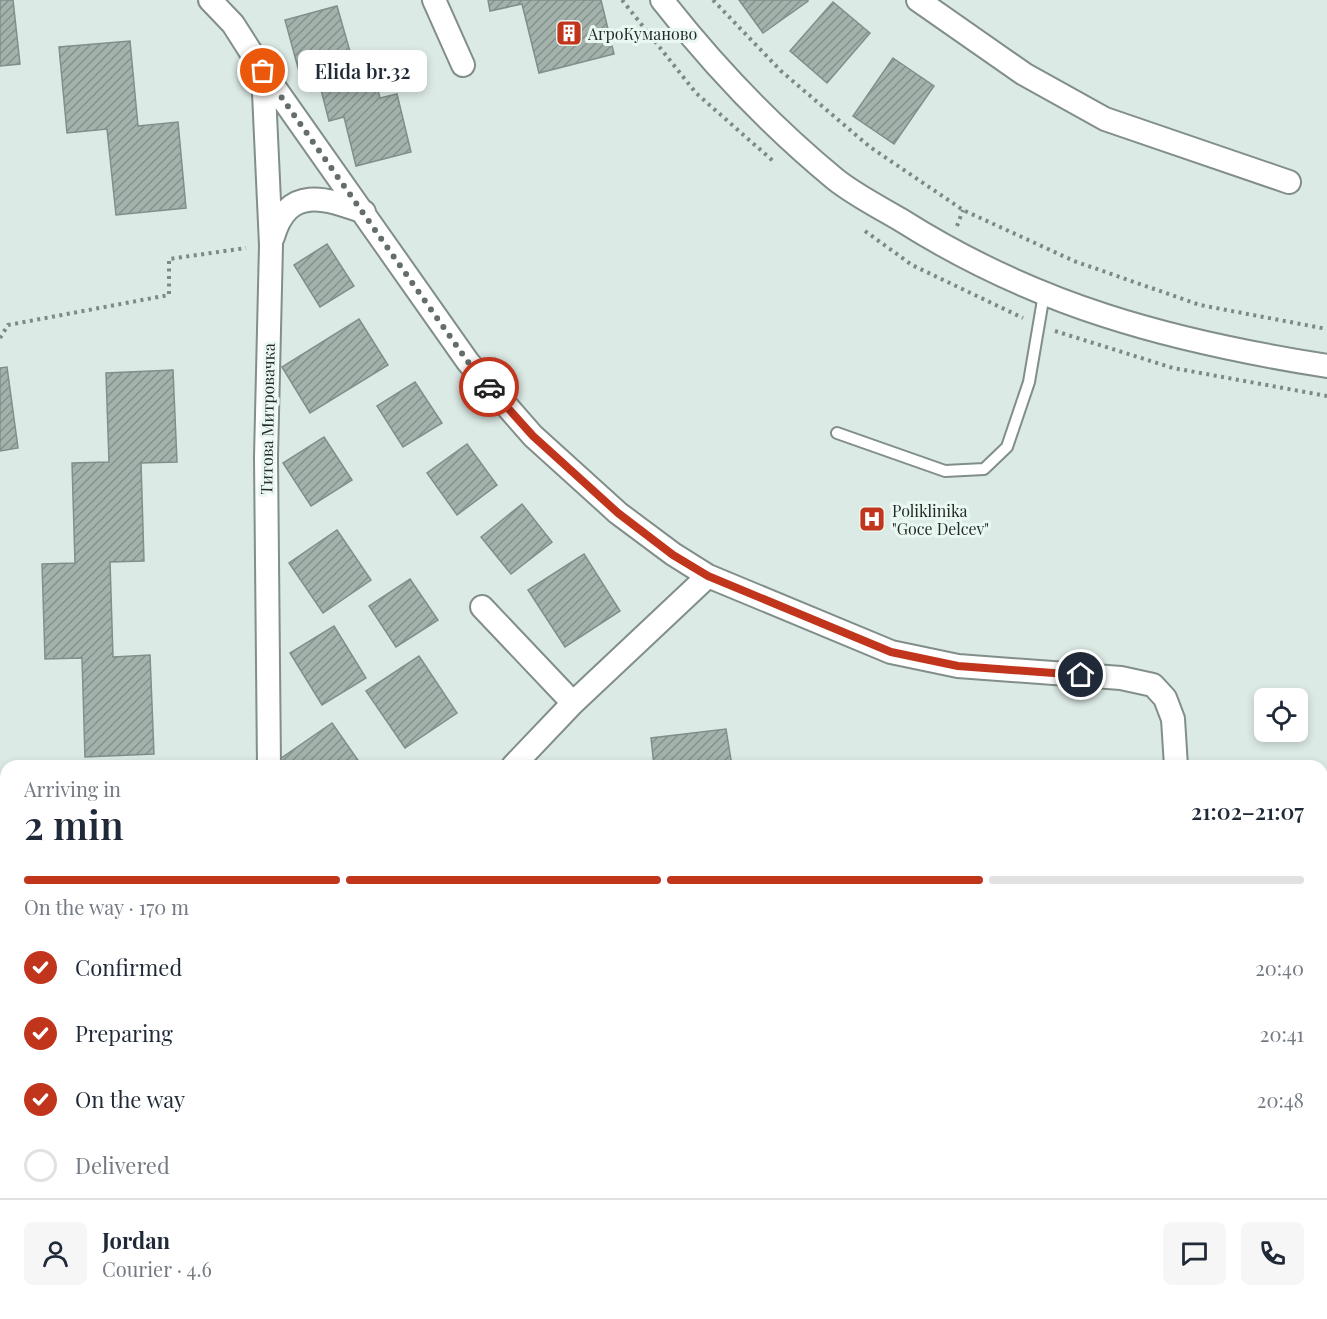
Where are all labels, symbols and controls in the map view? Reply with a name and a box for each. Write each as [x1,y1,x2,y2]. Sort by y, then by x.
building icon: АгроКуманово [554,18,584,48]
place label: АгроКуманово [587,23,697,44]
pin [237,45,288,96]
callout: Elida br.32 [299,50,428,92]
icon: bag [246,54,279,87]
text: Elida br.32 [315,57,410,84]
street label: Титова Митровачка [255,343,279,495]
courier [459,357,519,417]
icon: car [473,371,506,404]
place label: Poliklinika "Goce Delcev" [892,500,989,539]
hospital icon: Poliklinika "Goce Delcev" [857,504,887,534]
pin [1055,649,1106,700]
icon: home [1064,658,1097,691]
map controls [1254,688,1308,742]
button: locate [1254,688,1308,742]
text: Arriving in [24,775,121,802]
text: 21:02–21:07 [1191,796,1304,826]
text: 2 min [24,798,124,850]
text: On the way · 170 m [24,893,189,920]
icon: check [24,951,57,984]
text: Confirmed [75,952,182,982]
text: 20:40 [1255,954,1304,981]
icon: check [24,1017,57,1050]
text: Preparing [75,1018,173,1048]
text: 20:41 [1260,1020,1304,1047]
icon: check [24,1083,57,1116]
text: On the way [75,1084,185,1114]
text: 20:48 [1257,1086,1304,1113]
text: Delivered [75,1150,170,1180]
button: person [24,1222,87,1285]
button: chat [1163,1222,1226,1285]
button: phone [1241,1222,1304,1285]
text: Jordan [102,1225,170,1255]
text: Courier · 4.6 [102,1255,212,1282]

